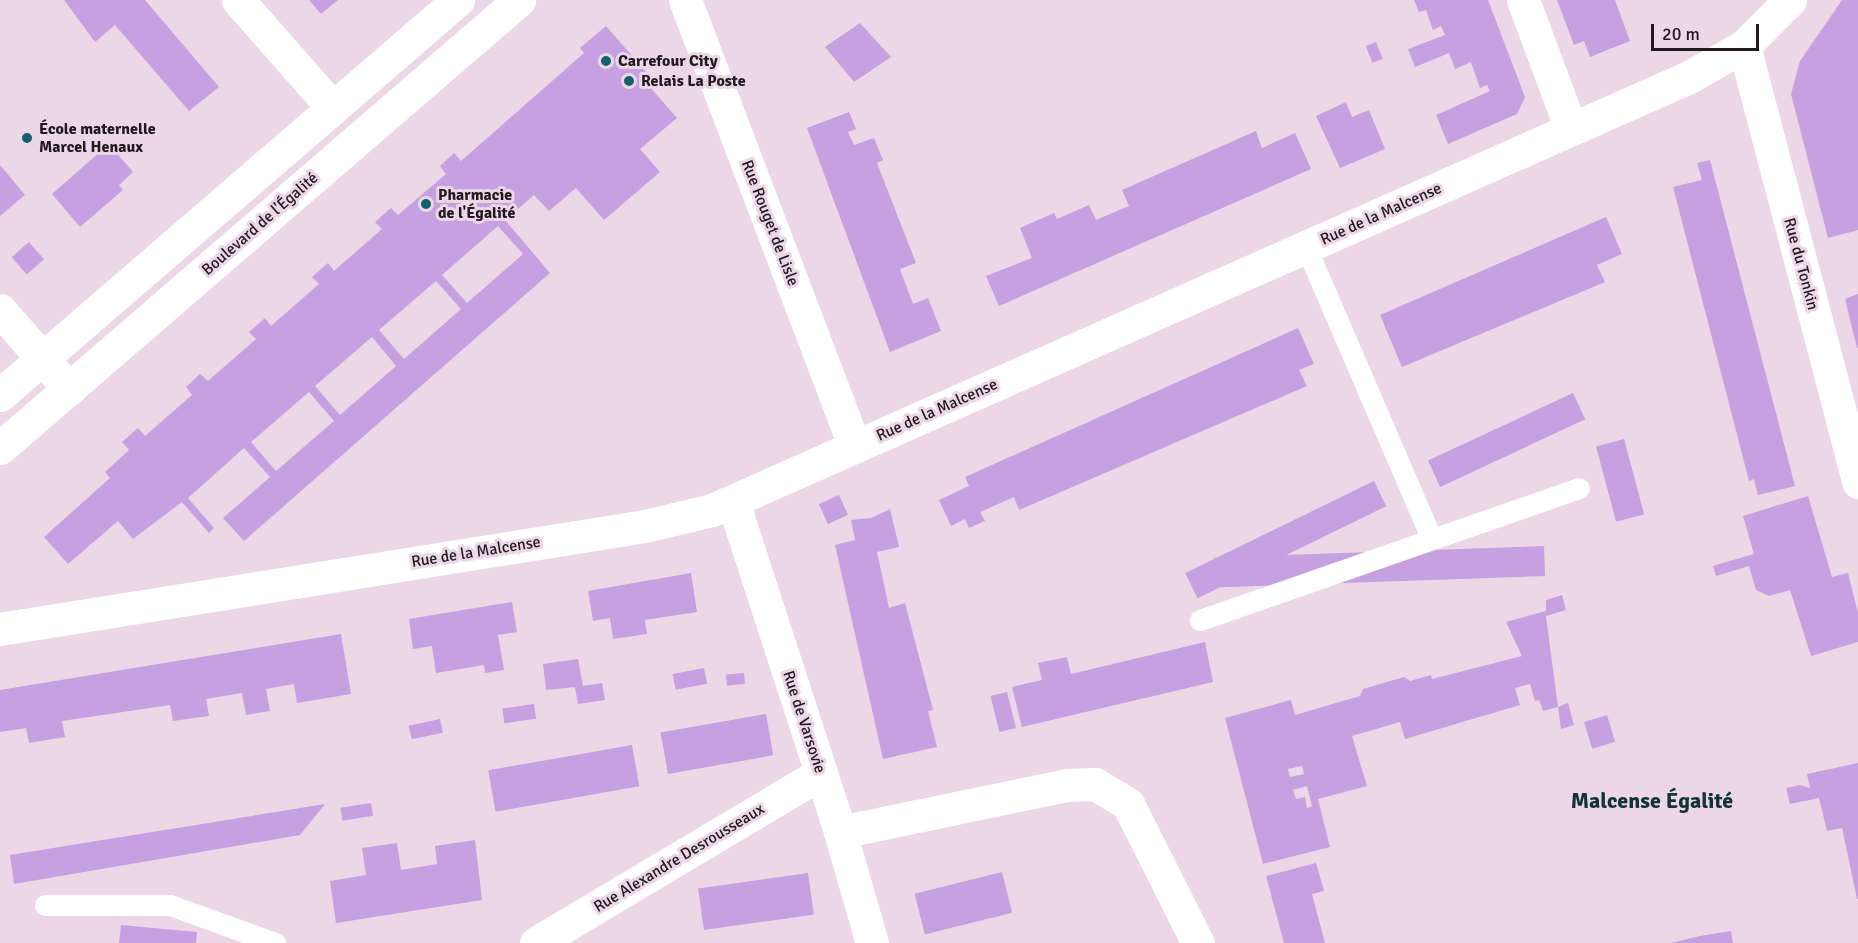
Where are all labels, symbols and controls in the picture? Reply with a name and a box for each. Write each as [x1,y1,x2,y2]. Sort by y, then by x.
scale bar [1654,12,1762,50]
text: 20 m [1662,23,1700,45]
place label: Carrefour City [618,51,718,71]
marker: Carrefour City [599,54,613,68]
place label: Relais La Poste [641,71,746,91]
marker: Relais La Poste [622,74,636,88]
place label: École maternelle Marcel Henaux [39,119,156,157]
marker: École maternelle Marcel Henaux [20,131,34,145]
street label: Rue Rouget de Lisle [737,157,803,289]
street label: Boulevard de l'Égalité [198,168,322,280]
street label: Rue de la Malcense [1317,179,1445,249]
place label: Pharmacie de l'Égalité [438,185,515,223]
marker: Pharmacie de l'Égalité [419,197,433,211]
street label: Rue du Tonkin [1779,216,1823,312]
street label: Rue de la Malcense [873,375,1001,445]
street label: Rue de la Malcense [410,532,542,572]
street label: Rue de Varsovie [778,668,830,776]
district label: Malcense Égalité [1571,788,1733,814]
street label: Rue Alexandre Desrousseaux [590,799,768,917]

